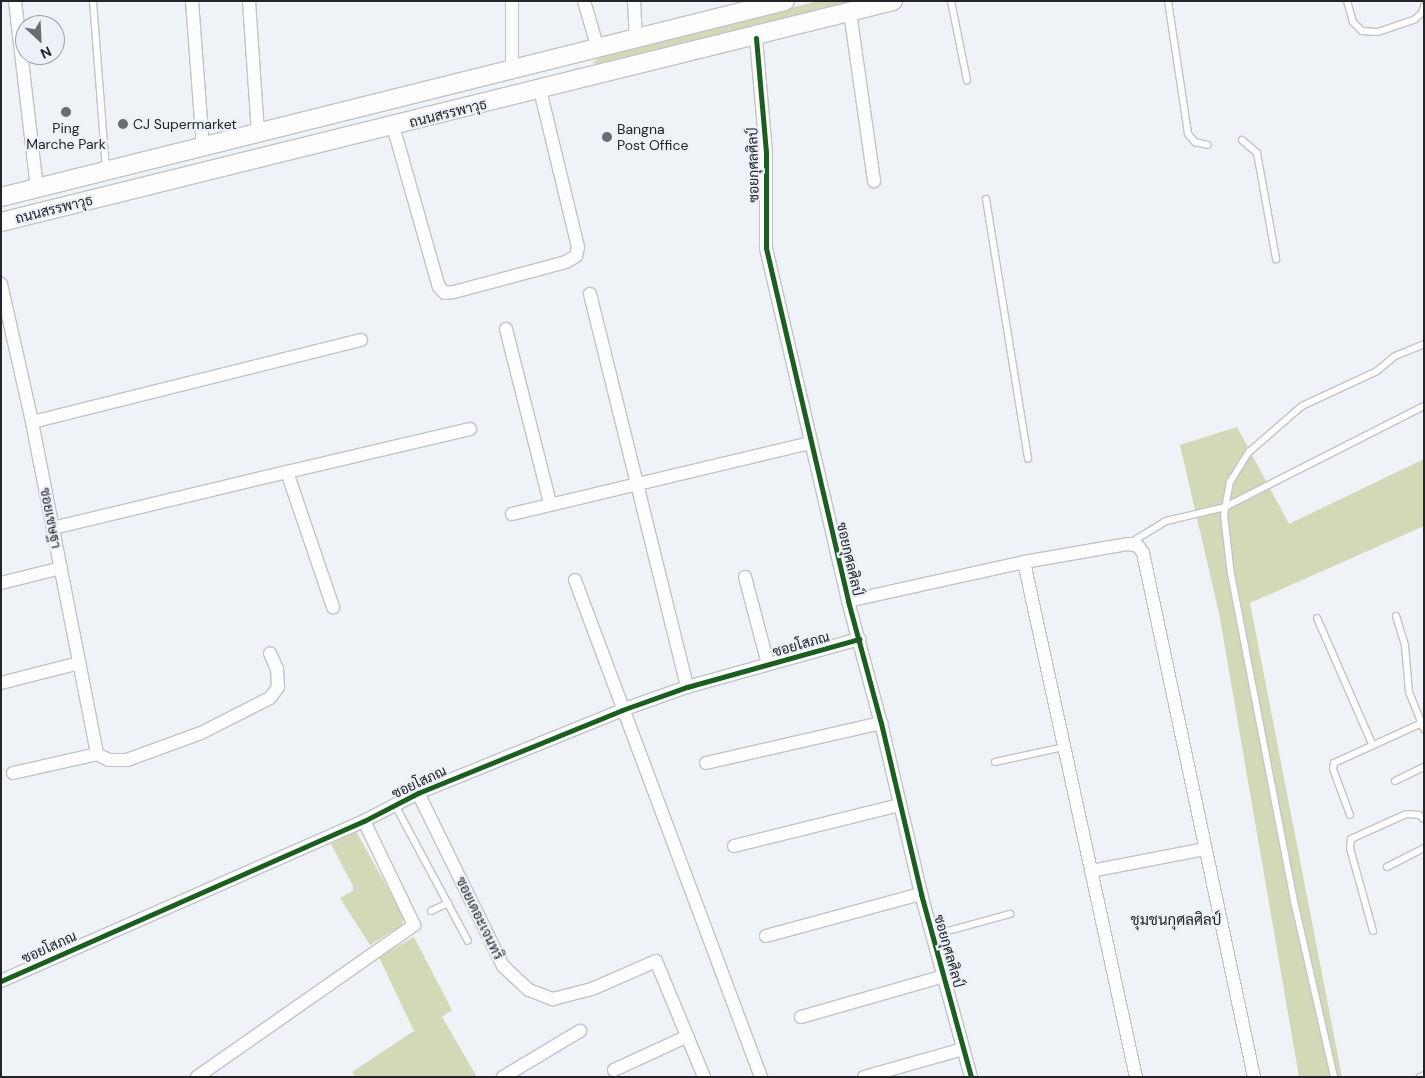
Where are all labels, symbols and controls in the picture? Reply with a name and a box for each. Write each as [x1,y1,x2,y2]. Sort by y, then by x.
north arrow [15,15,65,65]
text: N [37,42,54,63]
street label: ถนนสรรพาวุธ [408,95,488,131]
marker: Ping Marche Park [60,106,72,118]
place label: CJ Supermarket [133,116,237,132]
marker: CJ Supermarket [117,118,129,130]
place label: Ping Marche Park [26,120,106,152]
place label: Bangna Post Office [617,121,688,154]
street label: ซอยกุศลศิลป์ [744,127,762,203]
marker: Bangna Post Office [601,131,613,143]
street label: ถนนสรรพาวุธ [14,191,94,227]
street label: ซอยเชษฐา [37,486,65,550]
street label: ซอยกุศลศิลป์ [833,520,867,598]
street label: ซอยโสภณ [771,628,831,660]
street label: ซอยโสภณ [389,762,449,802]
street label: ซอยเดอะเจนทริ [453,874,507,962]
district label: ชุมชนกุศลศิลป์ [1131,912,1221,930]
street label: ซอยกุศลศิลป์ [931,913,967,989]
street label: ซอยโสภณ [19,927,79,967]

